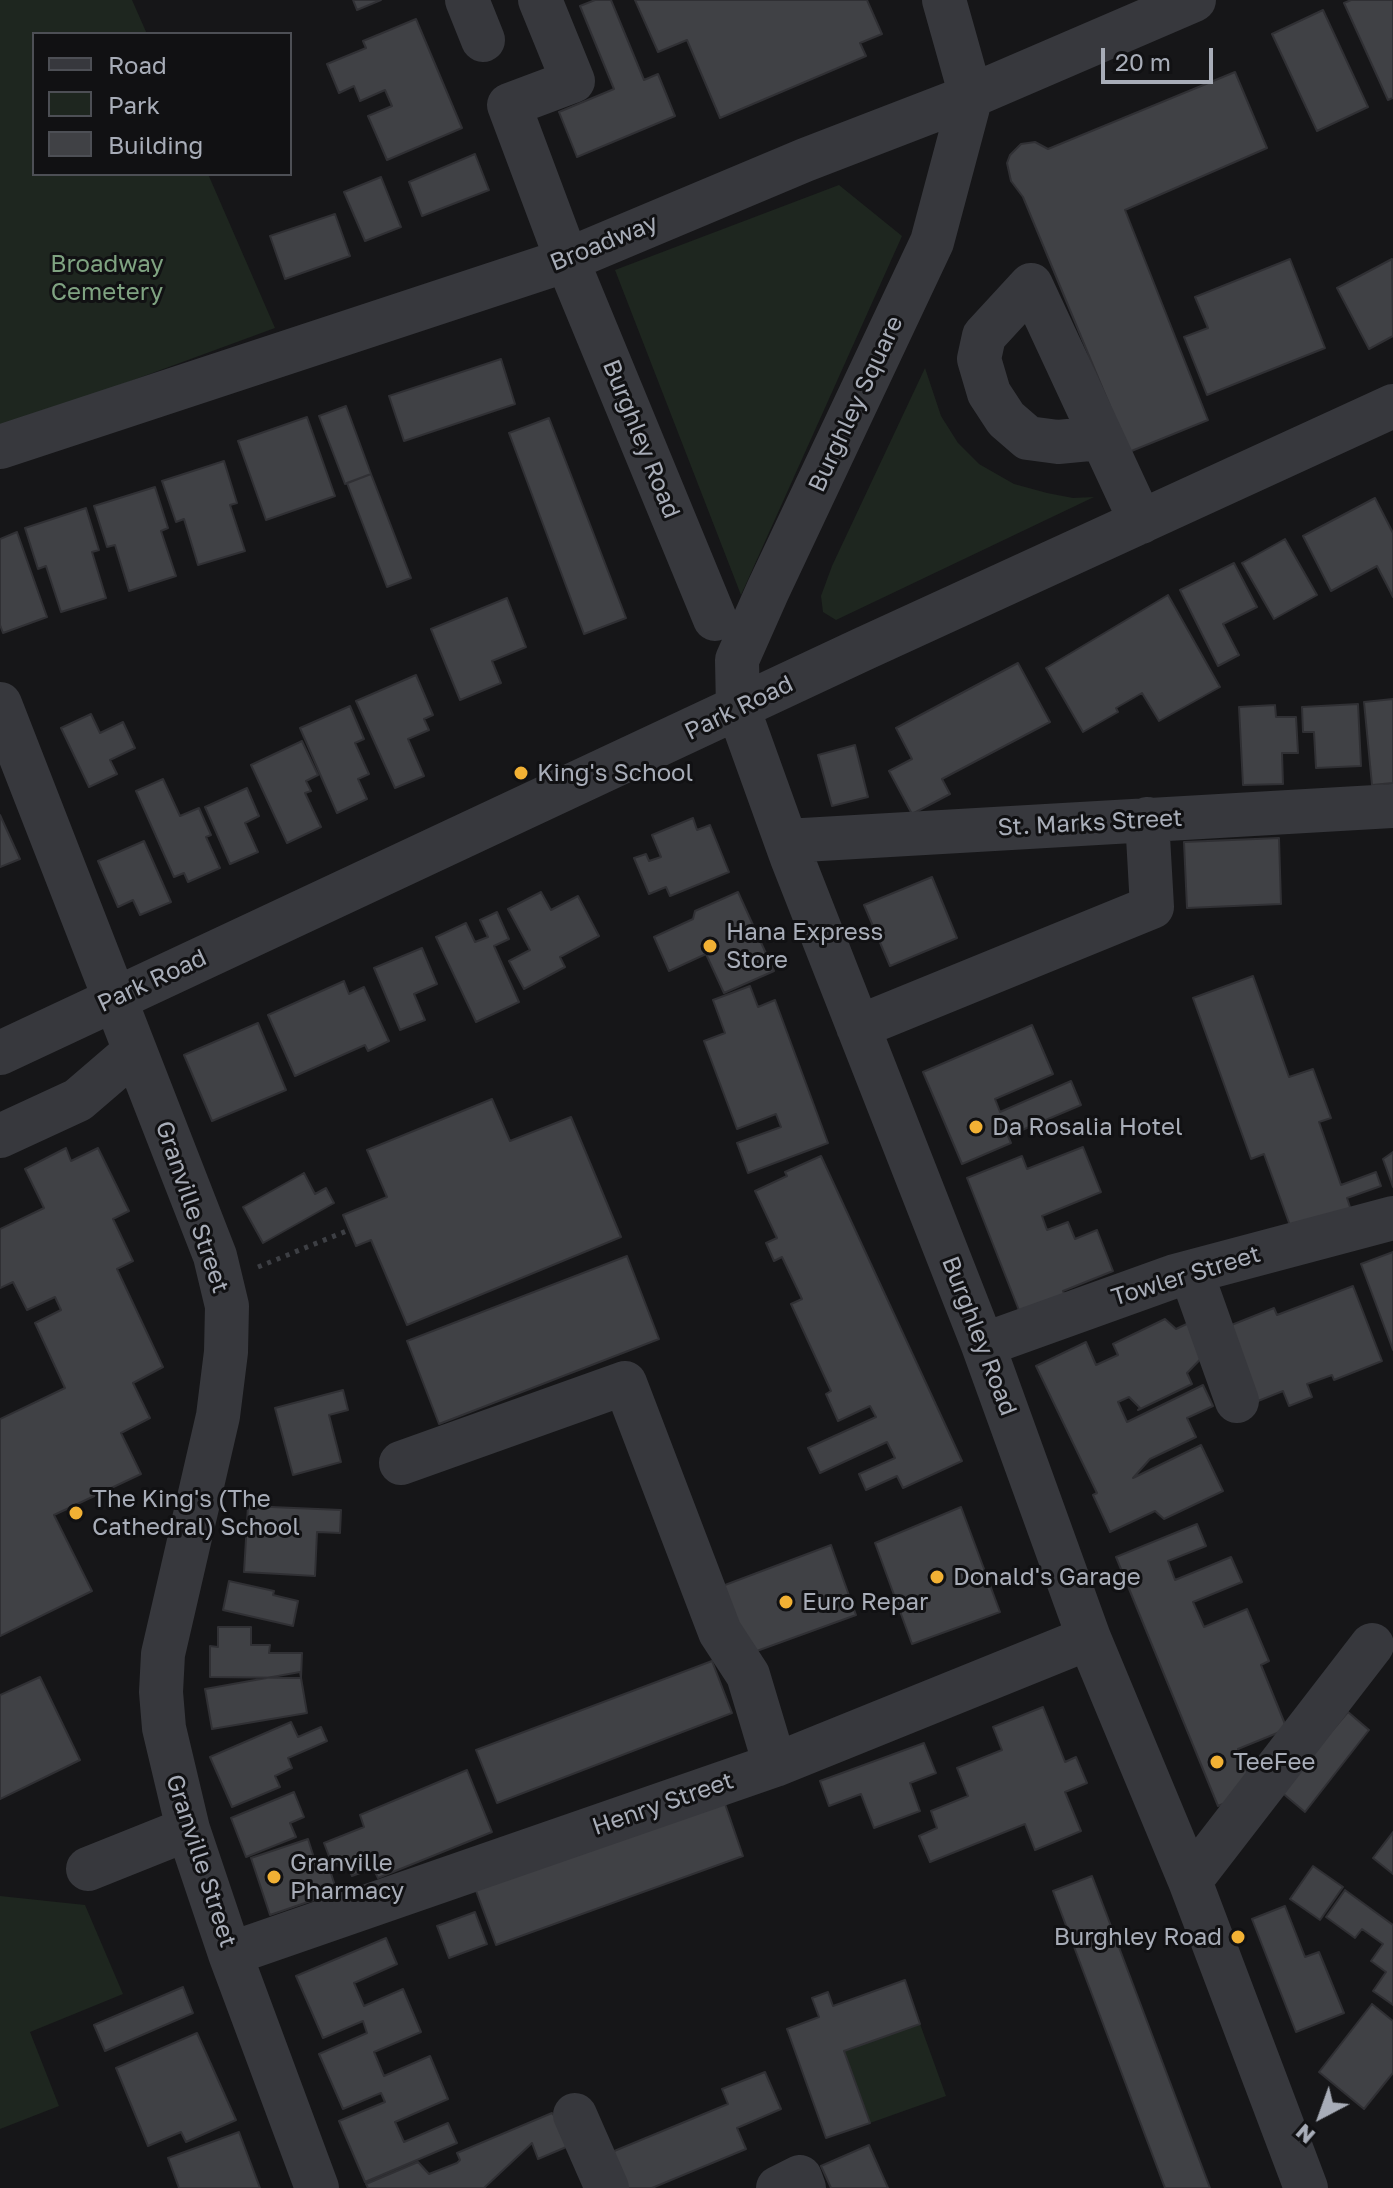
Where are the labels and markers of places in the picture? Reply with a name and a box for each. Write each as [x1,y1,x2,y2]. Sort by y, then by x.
place label: King's School [537,759,693,787]
marker: King's School [512,764,530,782]
place label: Hana Express Store [726,918,883,974]
marker: Hana Express Store [701,937,719,955]
place label: Da Rosalia Hotel [992,1113,1183,1141]
marker: Da Rosalia Hotel [967,1118,985,1136]
place label: The King's (The Cathedral) School [92,1485,300,1541]
marker: The King's (The Cathedral) School [67,1504,85,1522]
place label: Donald's Garage [953,1563,1141,1591]
marker: Donald's Garage [928,1568,946,1586]
place label: Euro Repar [802,1588,928,1616]
marker: Euro Repar [777,1593,795,1611]
place label: TeeFee [1233,1748,1315,1776]
marker: TeeFee [1208,1753,1226,1771]
place label: Granville Pharmacy [290,1849,404,1905]
marker: Granville Pharmacy [265,1868,283,1886]
place label: Burghley Road [1054,1923,1222,1951]
marker: Burghley Road [1229,1928,1247,1946]

